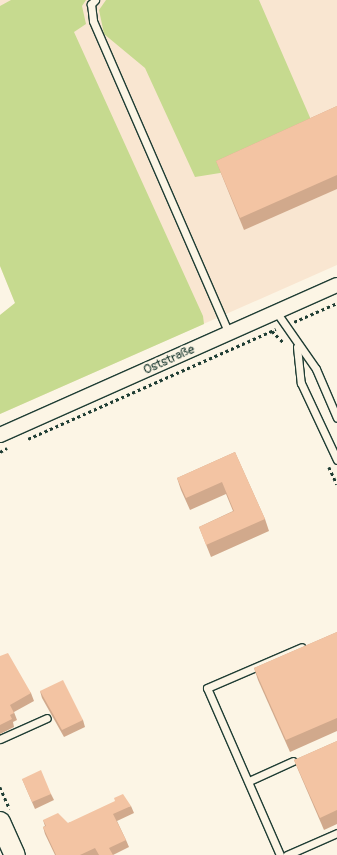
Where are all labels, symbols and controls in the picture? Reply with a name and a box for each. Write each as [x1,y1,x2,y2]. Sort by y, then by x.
street label: Oststraße [141,342,197,378]

